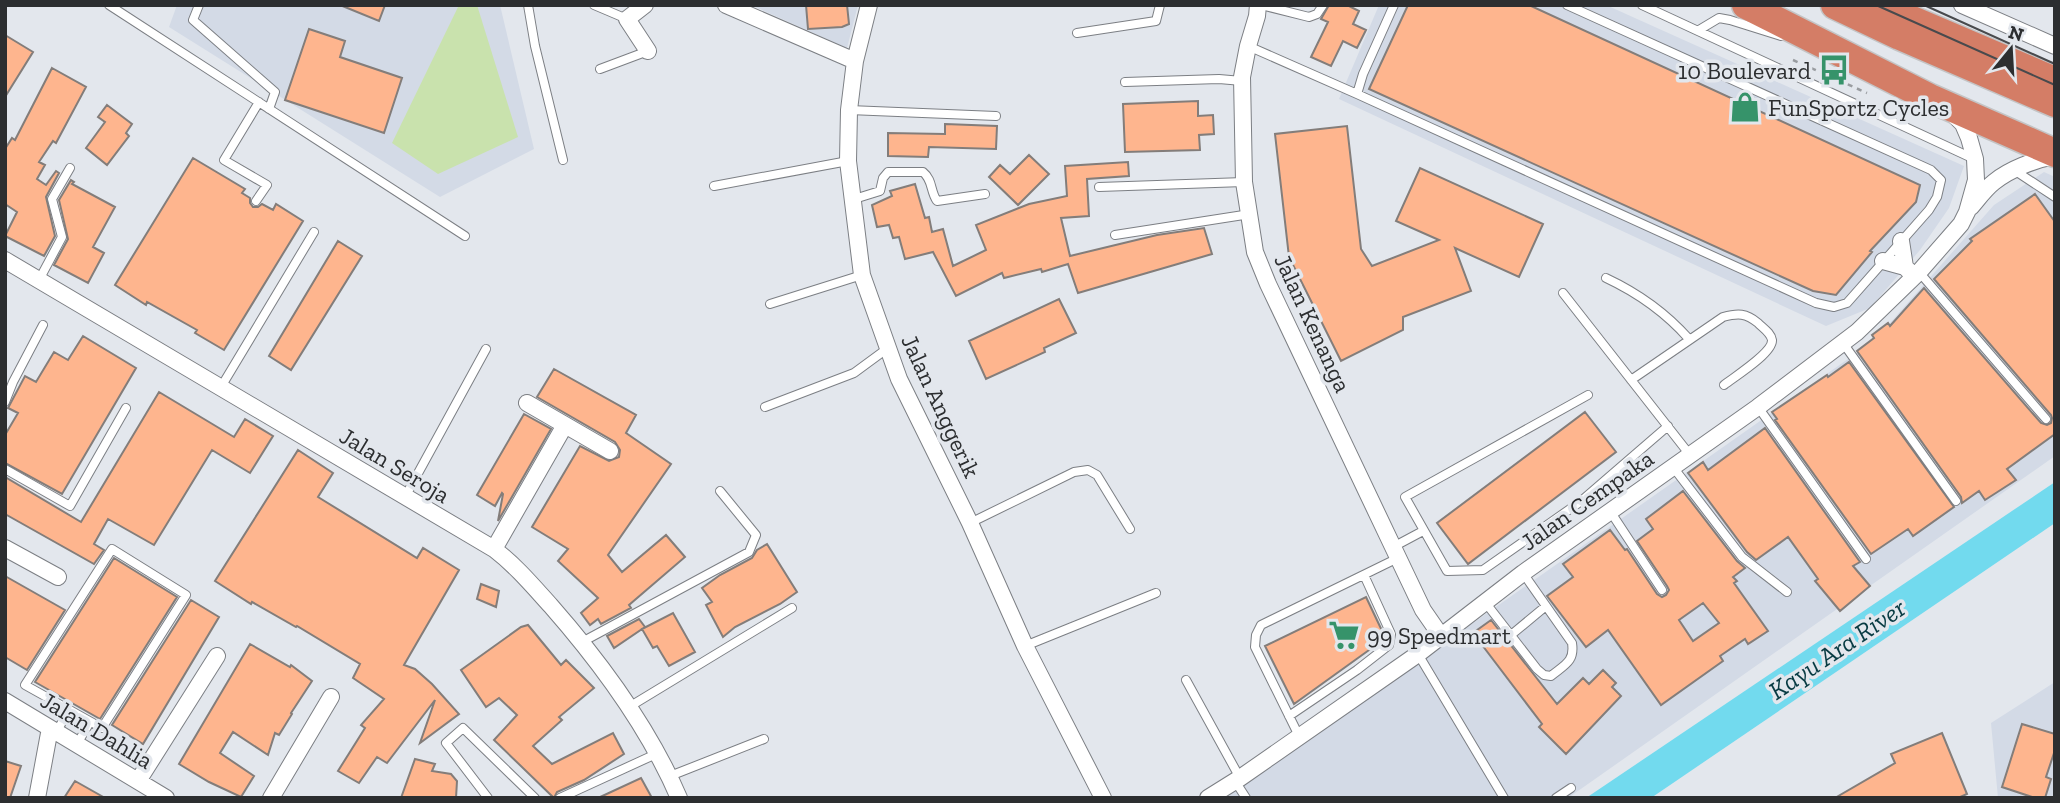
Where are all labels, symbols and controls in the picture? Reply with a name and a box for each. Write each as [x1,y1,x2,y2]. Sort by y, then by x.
north arrow [1976,14,2046,84]
text: N [2006,20,2027,46]
bus stop icon: 10 Boulevard [1817,53,1851,87]
place label: 10 Boulevard [1678,56,1811,85]
shop icon: FunSportz Cycles [1728,90,1762,124]
place label: FunSportz Cycles [1768,93,1949,122]
street label: Jalan Kenanga [1268,249,1358,397]
street label: Jalan Anggerik [895,330,987,483]
street label: Jalan Seroja [335,421,456,509]
street label: Jalan Cempaka [1515,443,1659,556]
water label: Kayu Ara River [1763,592,1911,706]
supermarket icon: 99 Speedmart [1327,618,1361,652]
place label: 99 Speedmart [1367,621,1511,650]
street label: Jalan Dahlia [36,685,159,775]

